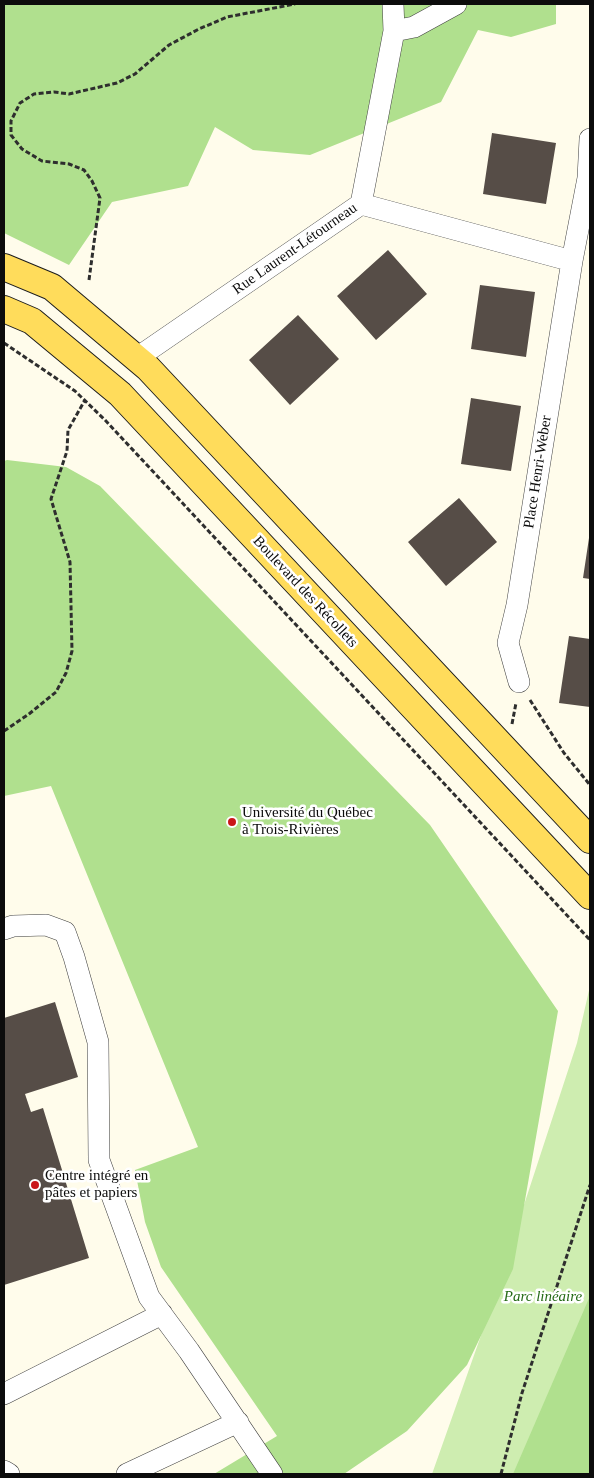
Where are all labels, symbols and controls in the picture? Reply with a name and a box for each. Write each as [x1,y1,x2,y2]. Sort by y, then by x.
street label: Rue Laurent-Létourneau [229,199,361,299]
street label: Place Henri-Weber [520,414,556,530]
street label: Boulevard des Récollets [249,533,361,651]
place label: Université du Québec à Trois-Rivières [242,804,373,839]
marker: Université du Québec à Trois-Rivières [226,816,238,828]
place label: Centre intégré en pâtes et papiers [45,1167,148,1202]
marker: Centre intégré en pâtes et papiers [29,1179,41,1191]
park label: Parc linéaire [504,1288,582,1306]

